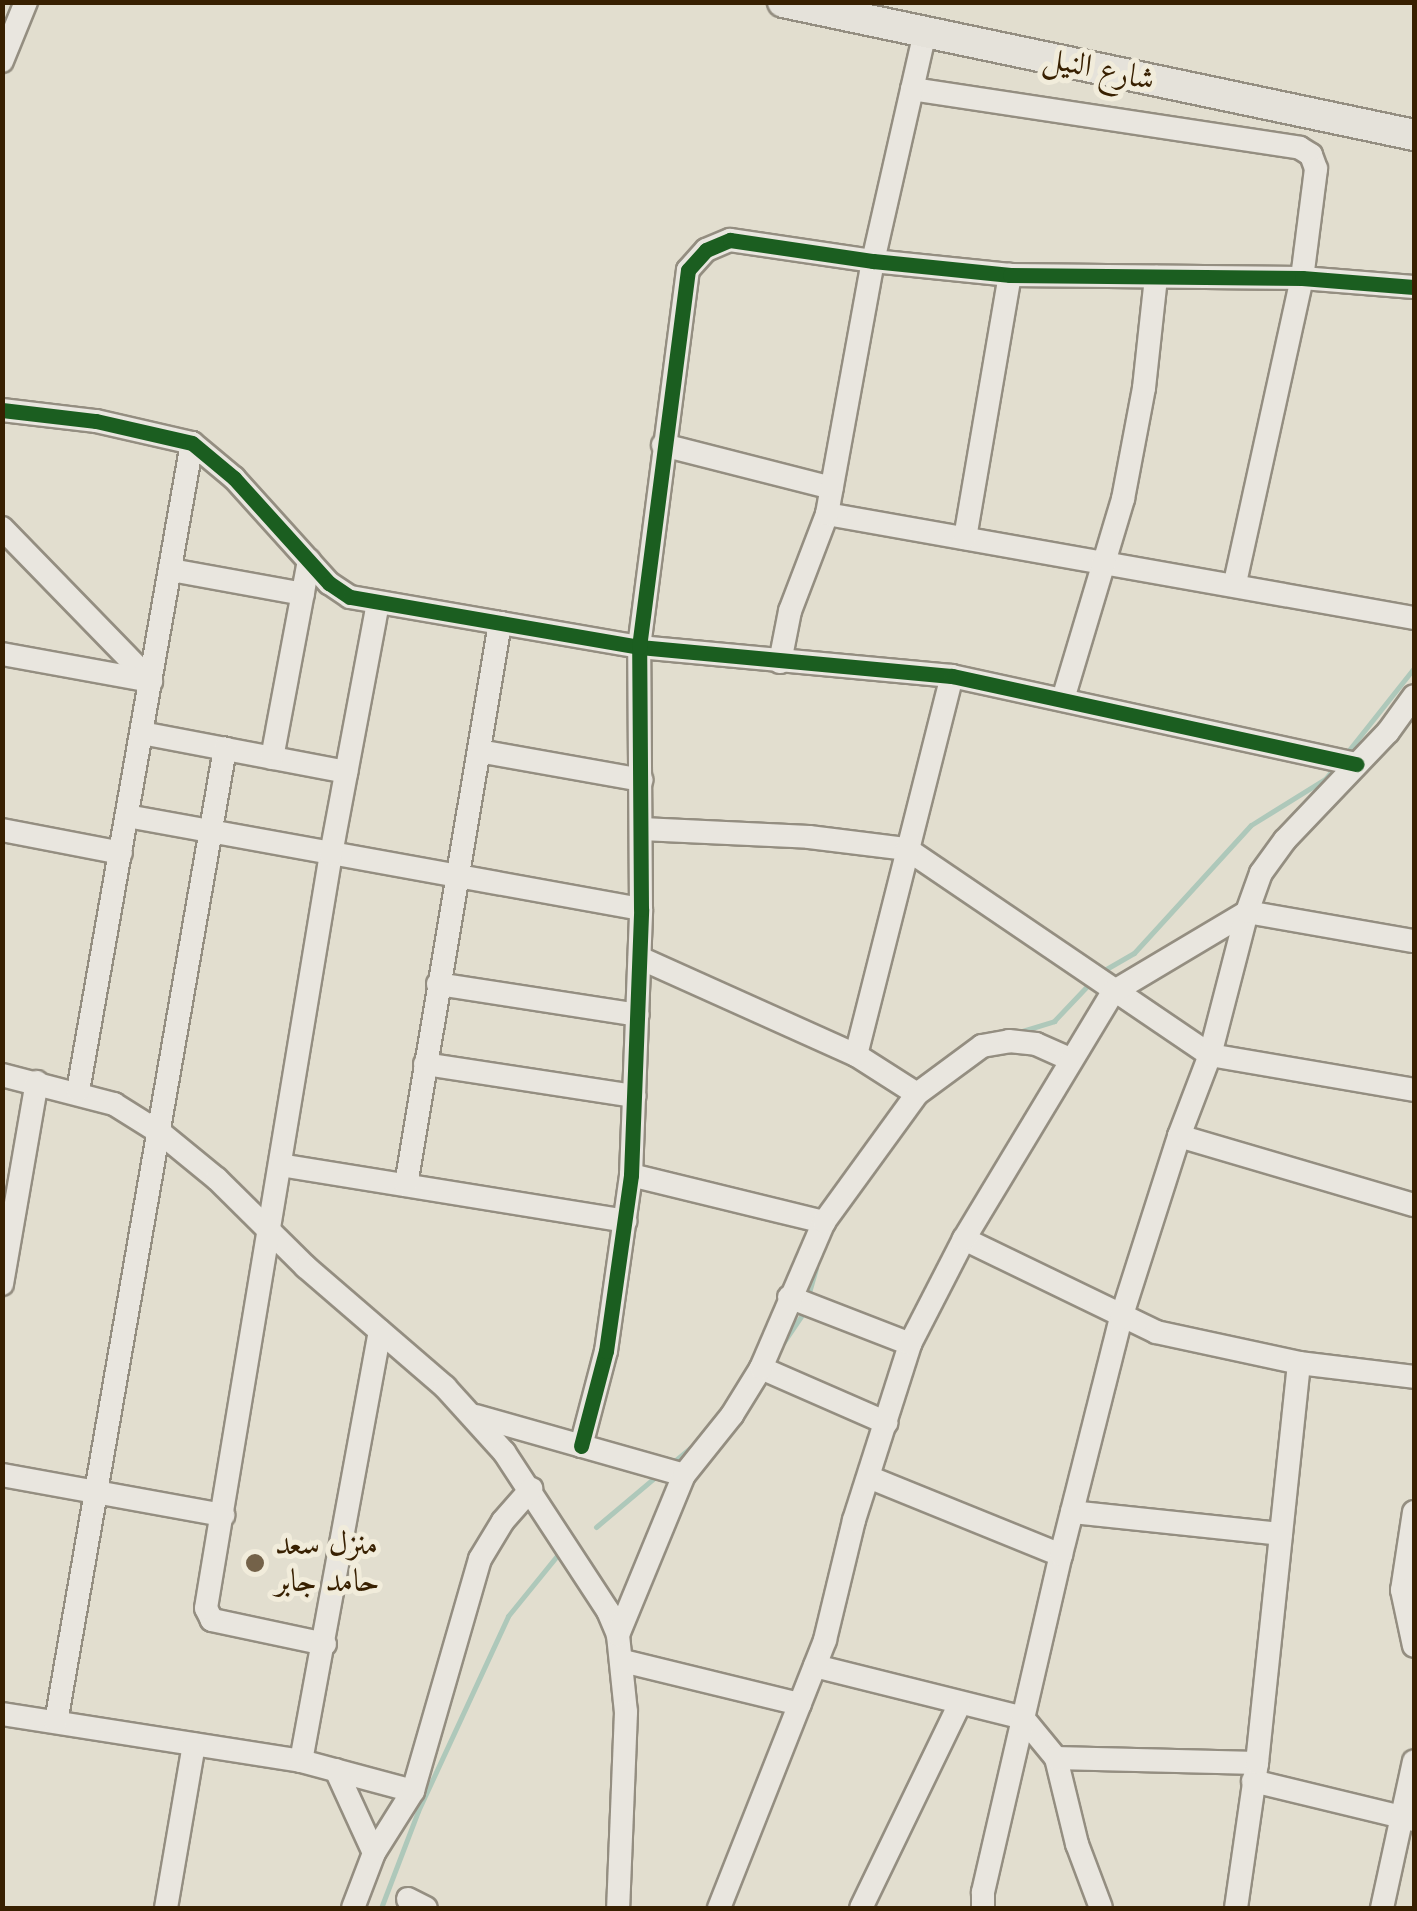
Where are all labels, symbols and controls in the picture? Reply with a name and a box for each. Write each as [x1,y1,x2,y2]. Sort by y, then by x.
street label: شارع النيل [1040,38,1158,100]
place label: منزل سعد حامد جابر [275,1526,380,1601]
marker: منزل سعد حامد جابر [244,1552,266,1574]

